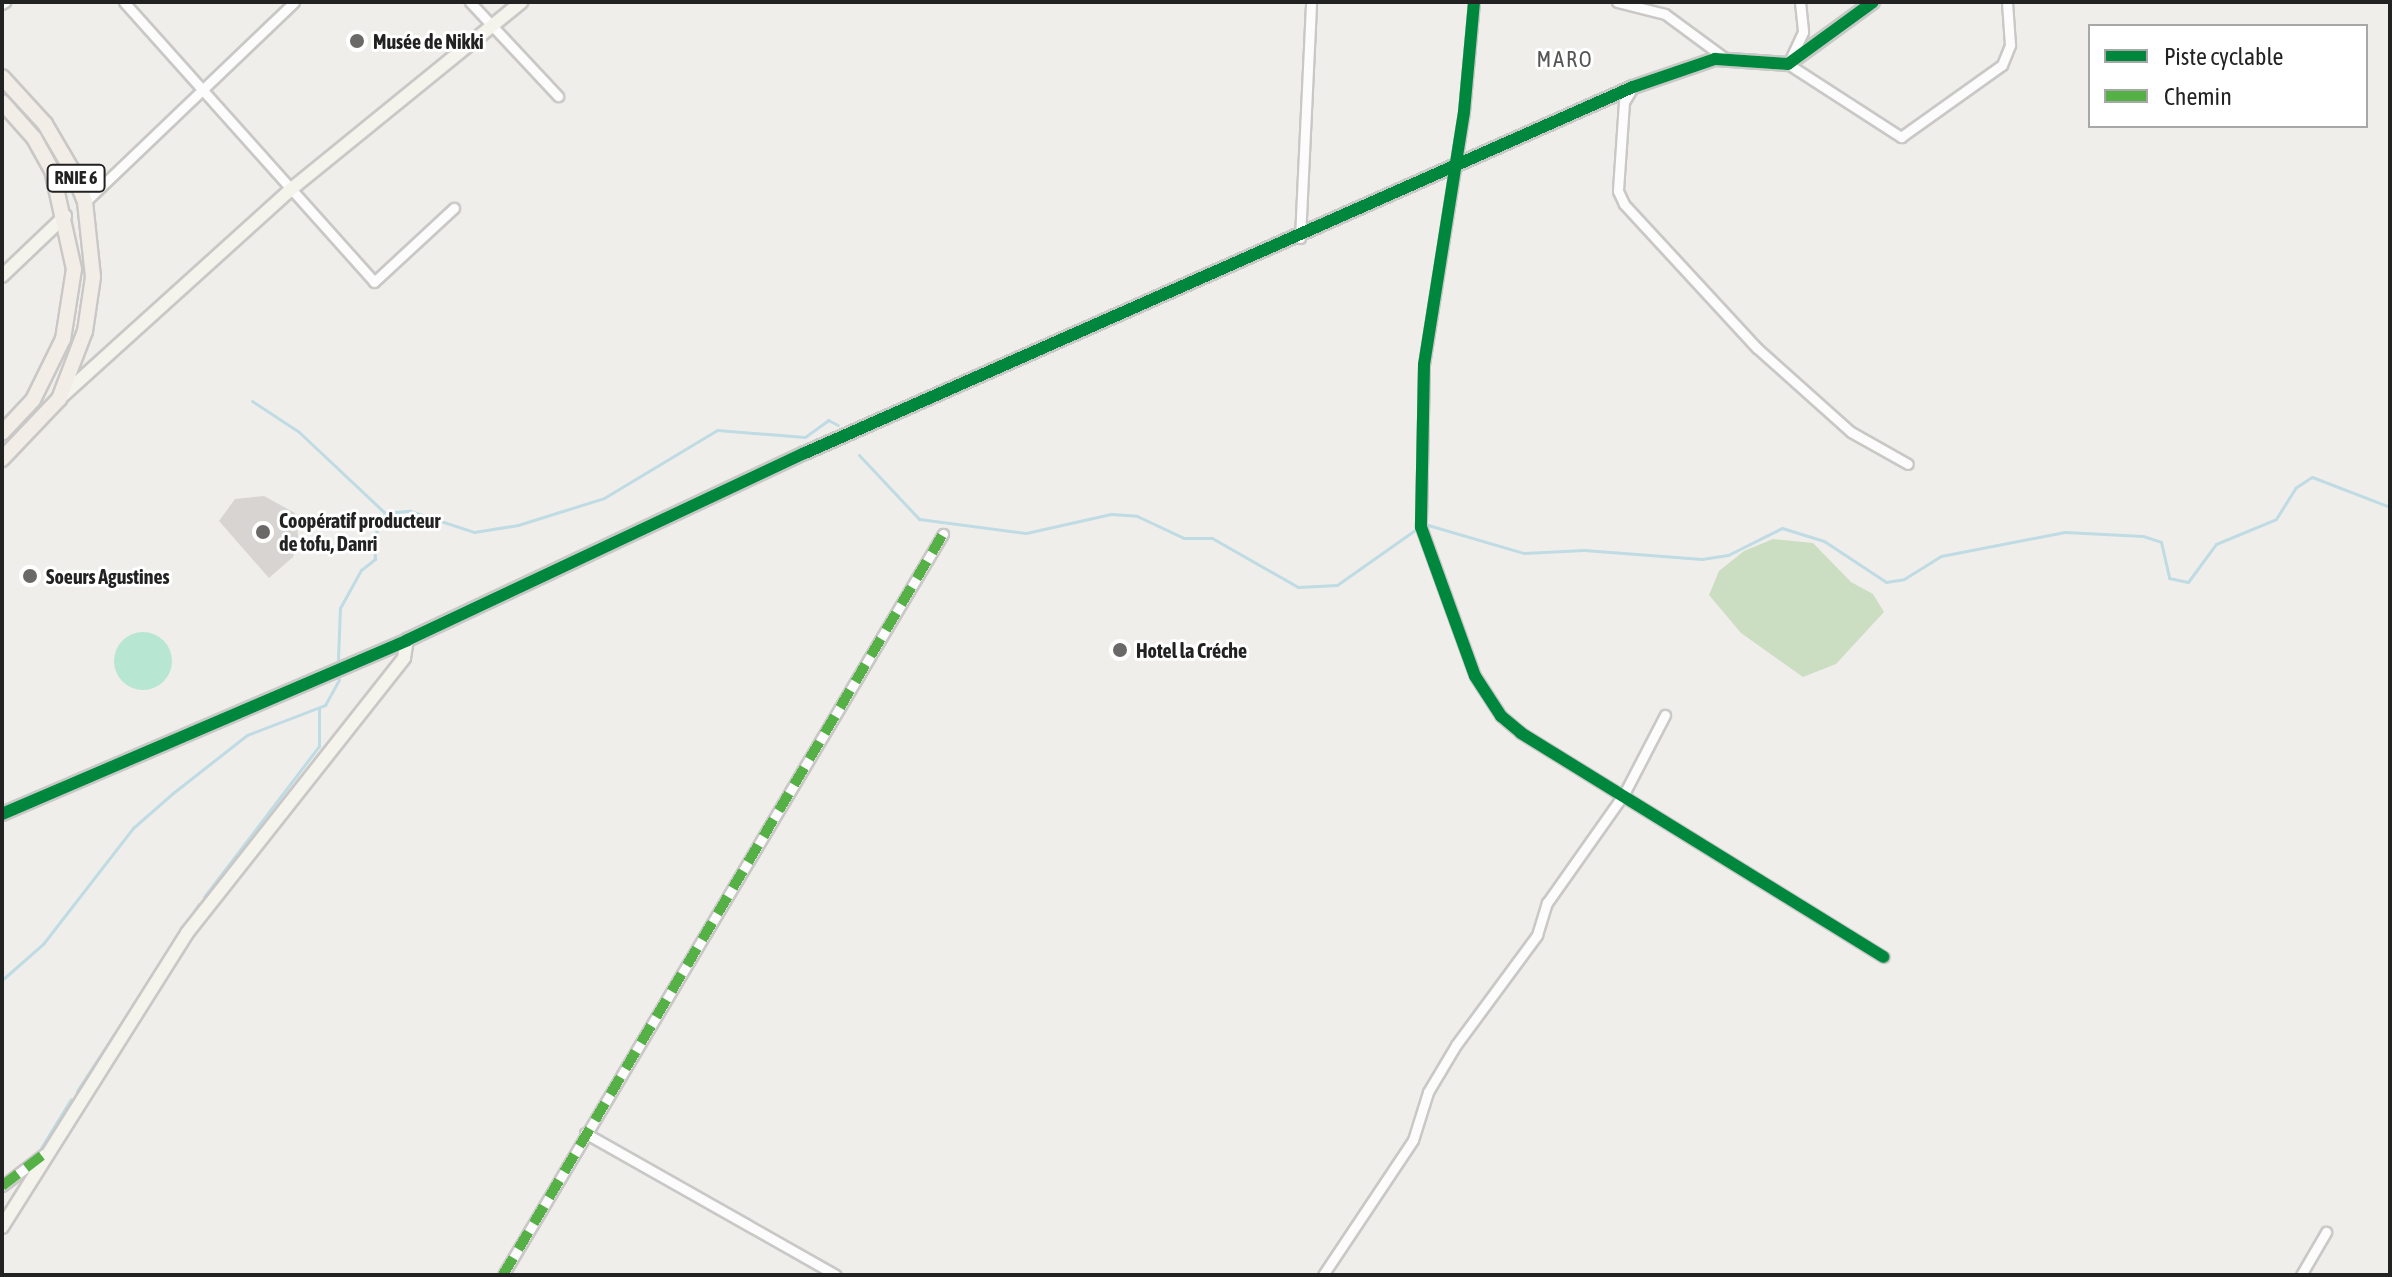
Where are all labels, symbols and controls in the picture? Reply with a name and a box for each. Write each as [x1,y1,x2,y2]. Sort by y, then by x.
legend [2088,24,2368,128]
place label: Musée de Nikki [373,29,484,53]
marker: Musée de Nikki [348,32,366,50]
text: Piste cyclable [2164,43,2283,70]
district label: MARO [1536,47,1594,73]
text: Chemin [2164,83,2232,110]
road number: RNIE 6 [46,164,106,192]
place label: Coopératif producteur de tofu, Danri [279,508,440,555]
marker: Coopératif producteur de tofu, Danri [254,523,272,541]
place label: Soeurs Agustines [46,564,170,588]
marker: Soeurs Agustines [21,567,39,585]
place label: Hotel la Créche [1136,638,1247,662]
marker: Hotel la Créche [1111,641,1129,659]

